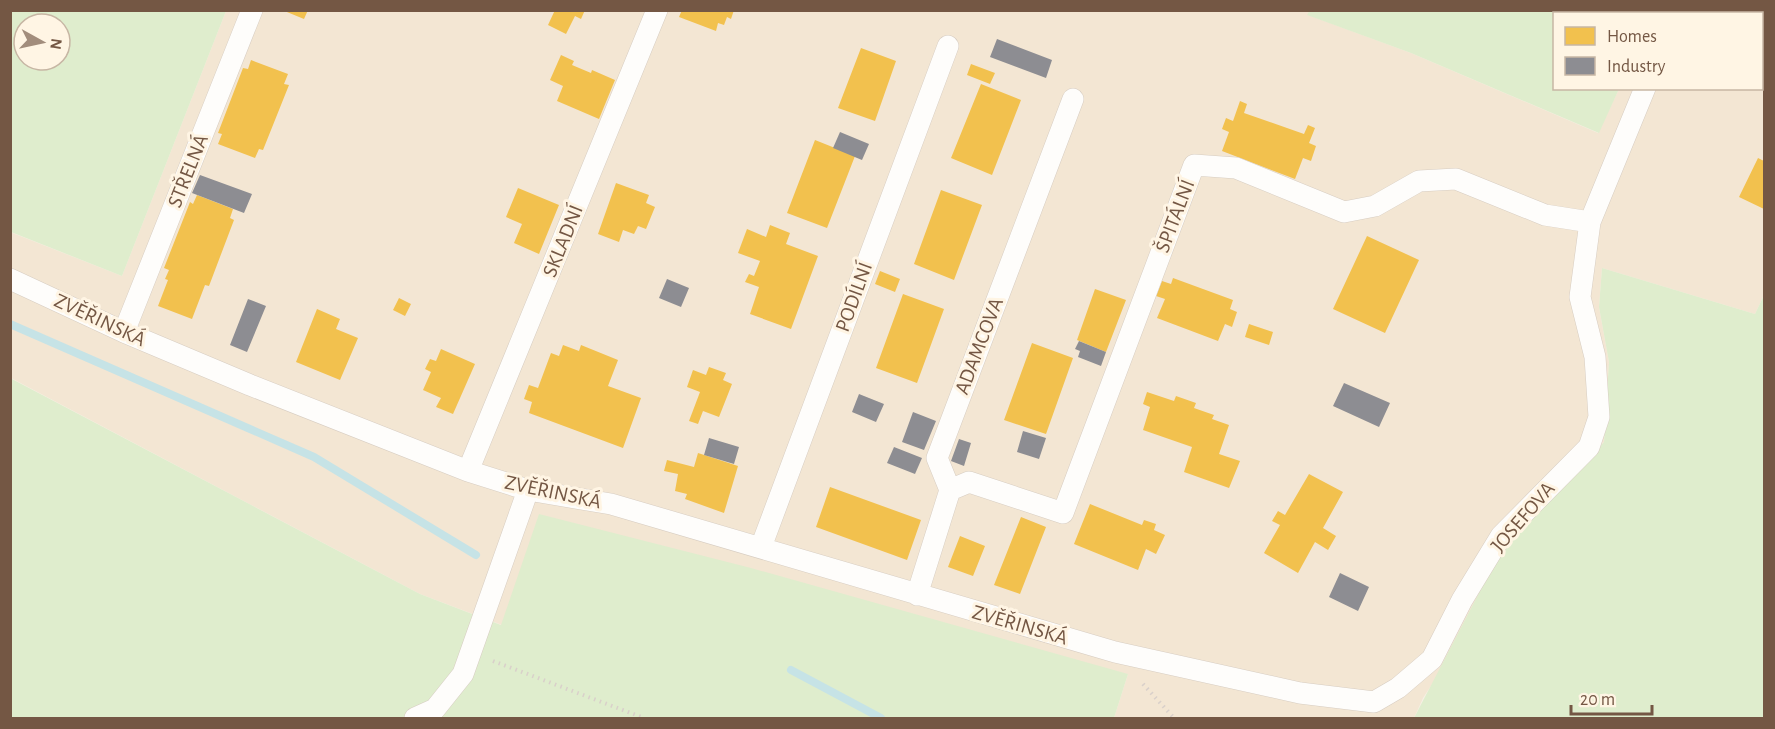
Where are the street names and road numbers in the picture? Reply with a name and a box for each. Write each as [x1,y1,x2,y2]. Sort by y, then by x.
street label: STŘELNÁ [162,131,212,211]
street label: ŠPITÁLNÍ [1150,176,1199,255]
street label: SKLADNÍ [537,201,587,280]
street label: PODÍLNÍ [830,258,876,334]
street label: ZVĚŘINSKÁ [51,288,150,350]
street label: ADAMCOVA [951,295,1007,397]
street label: ZVĚŘINSKÁ [503,470,604,512]
street label: JOSEFOVA [1487,478,1559,556]
street label: ZVĚŘINSKÁ [970,599,1071,649]

